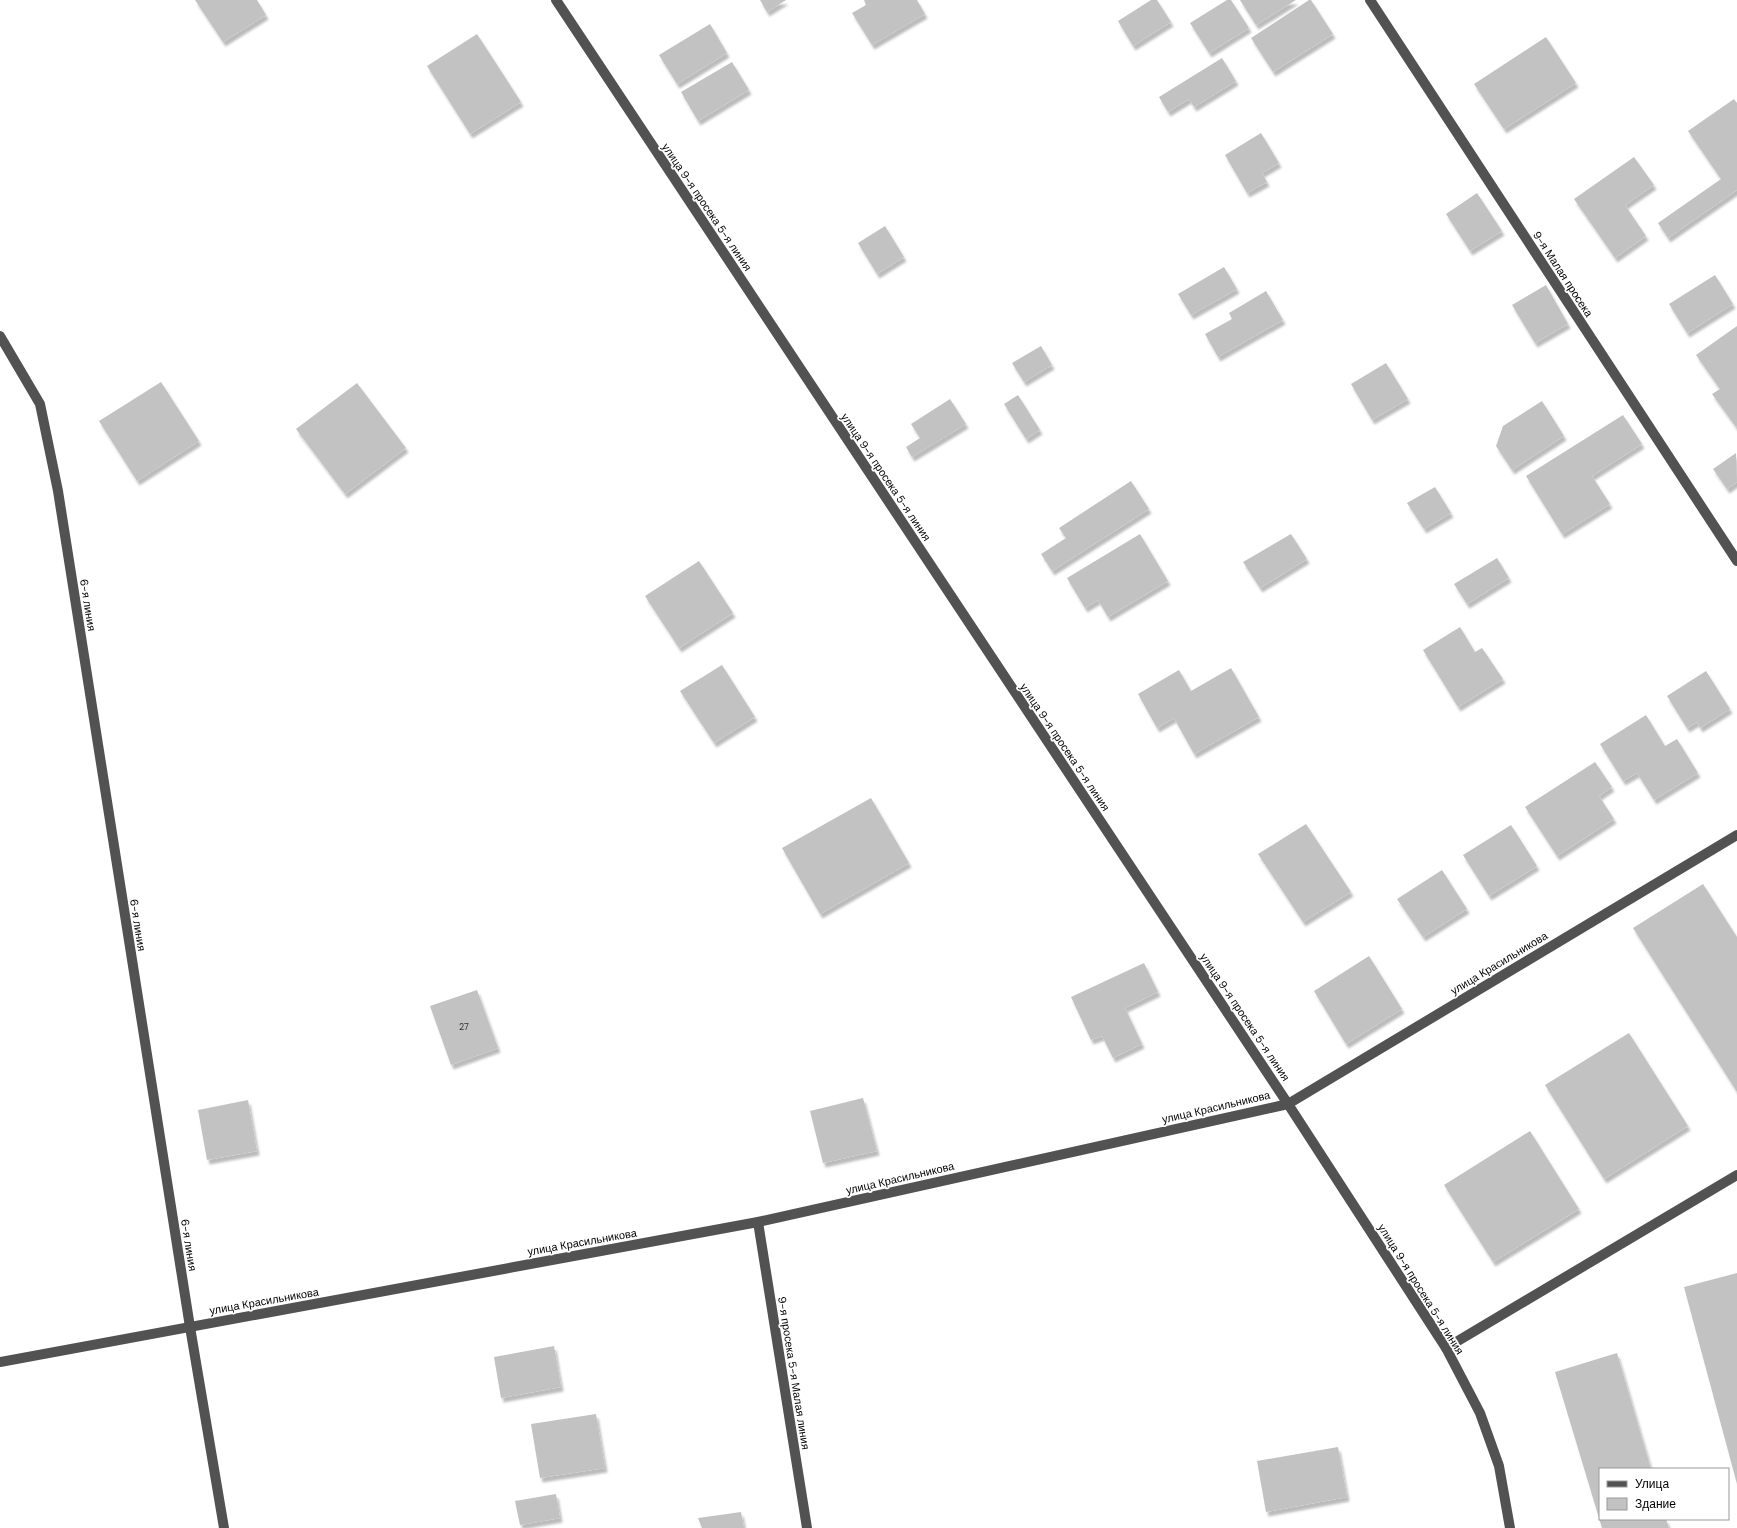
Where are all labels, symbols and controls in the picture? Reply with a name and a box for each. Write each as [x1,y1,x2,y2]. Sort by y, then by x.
street label: улица 9-я просека 5-я линия [659,140,755,274]
street label: 9-я Малая просека [1530,228,1596,320]
street label: улица 9-я просека 5-я линия [838,410,934,544]
street label: 6-я линия [77,578,99,632]
street label: улица 9-я просека 5-я линия [1017,680,1113,814]
street label: 6-я линия [127,898,149,952]
street label: улица Красильникова [1448,928,1551,998]
street label: улица 9-я просека 5-я линия [1197,950,1293,1084]
house number: 27 [459,1021,469,1033]
street label: улица Красильникова [1160,1088,1272,1126]
street label: улица Красильникова [844,1159,956,1197]
street label: 6-я линия [178,1218,200,1272]
street label: улица 9-я просека 5-я линия [1375,1221,1467,1357]
street label: улица Красильникова [526,1225,639,1259]
street label: улица Красильникова [208,1284,321,1318]
street label: 9-я просека 5-я Малая линия [775,1295,813,1451]
legend [1599,1468,1729,1520]
text: Улица [1635,1476,1669,1492]
text: Здание [1635,1496,1676,1512]

